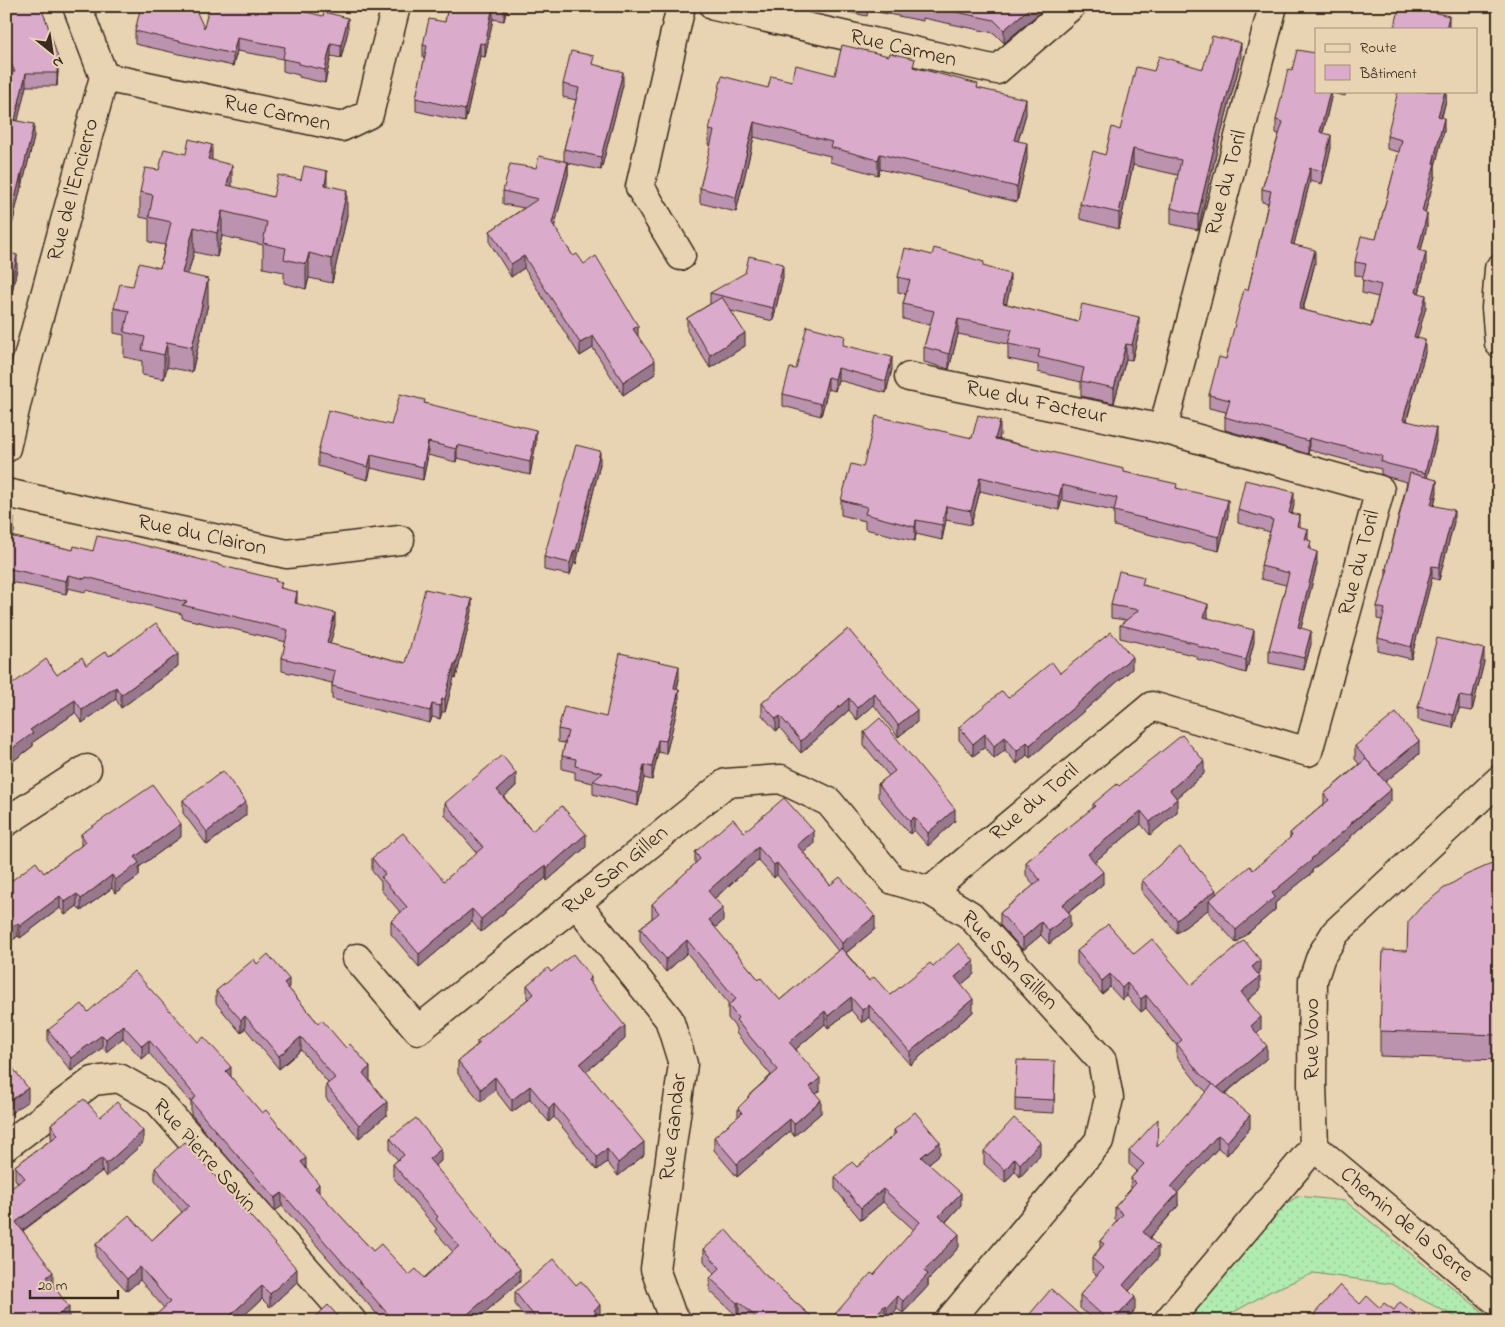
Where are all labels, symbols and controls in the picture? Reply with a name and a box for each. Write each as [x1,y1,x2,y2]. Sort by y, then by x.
street label: Rue Carmen [846,21,960,77]
north arrow [28,28,78,78]
legend [1315,28,1478,92]
text: Route [1360,37,1397,59]
text: N [48,51,67,73]
text: Bâtiment [1359,63,1417,85]
street label: Rue Carmen [221,87,333,141]
street label: Rue de l'Encierro [40,115,108,265]
street label: Rue du Toril [1198,127,1256,239]
street label: Rue du Facteur [963,372,1109,434]
street label: Rue du Clairon [135,507,269,565]
street label: Rue du Toril [1331,507,1389,619]
street label: Rue du Toril [983,756,1087,850]
street label: Rue San Gillen [556,818,676,924]
street label: Rue San Gillen [953,904,1065,1018]
street label: Rue Vovo [1297,998,1329,1080]
street label: Rue Gandar [652,1071,696,1182]
street label: Rue Pierre Savin [144,1092,264,1220]
street label: Chemin de la Serre [1332,1159,1480,1291]
scale bar [30,1267,118,1299]
text: 20 m [38,1275,68,1297]

